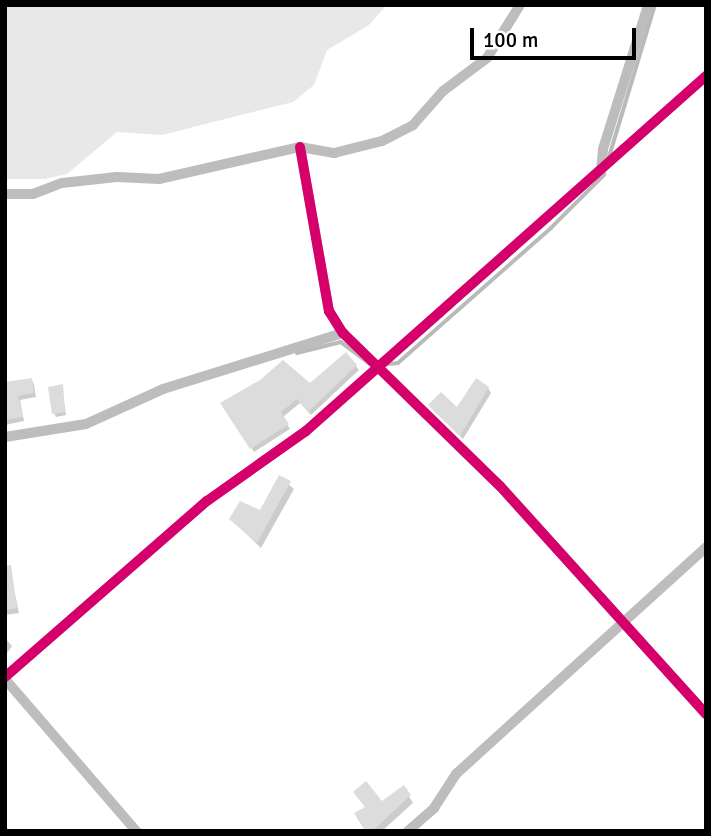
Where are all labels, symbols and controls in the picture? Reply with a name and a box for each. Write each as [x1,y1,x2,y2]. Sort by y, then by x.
scale bar [473,14,639,58]
text: 100 m [483,27,538,53]

